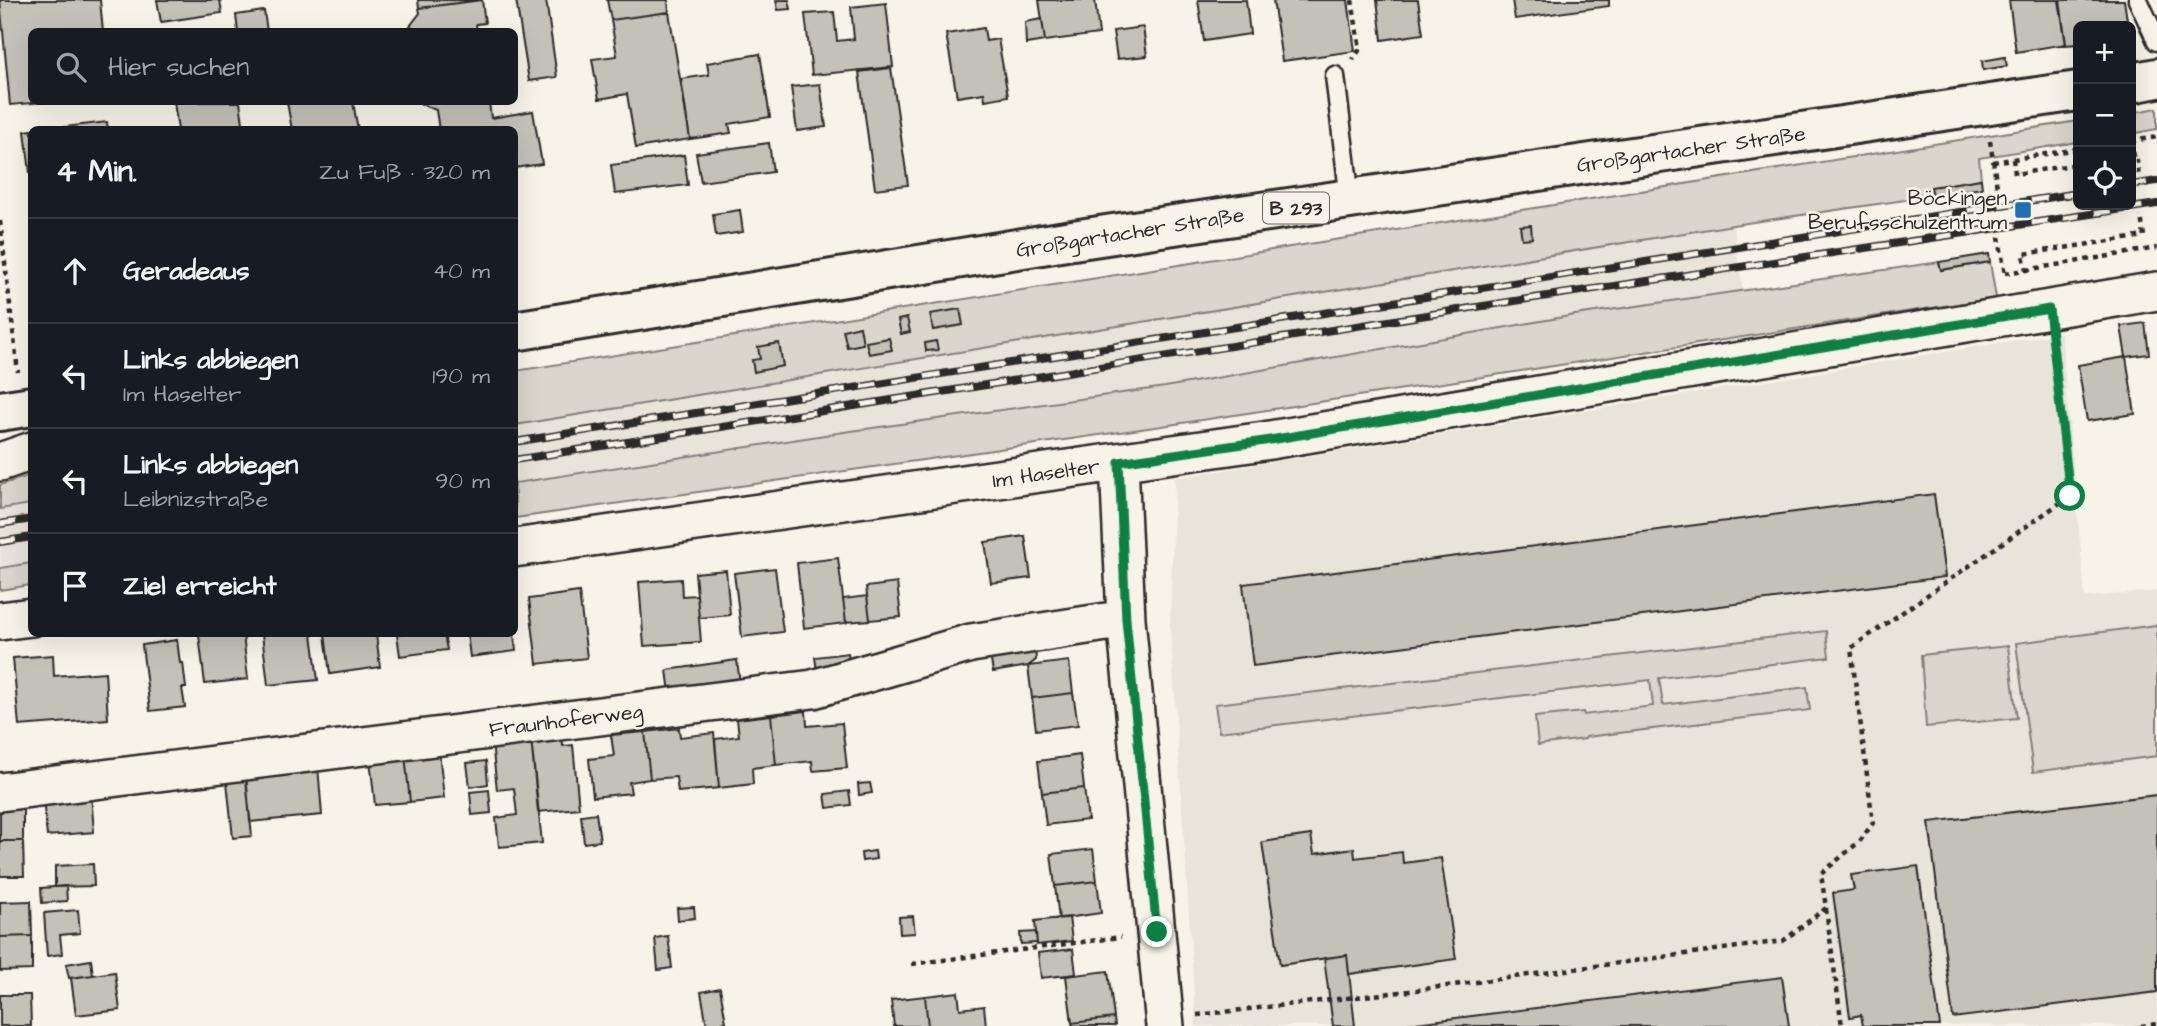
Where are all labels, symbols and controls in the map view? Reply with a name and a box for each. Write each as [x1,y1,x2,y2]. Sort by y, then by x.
map controls [2073,21,2136,210]
button: + [2073,21,2136,84]
search box [28,28,518,105]
icon: search [52,48,90,86]
text: Hier suchen [108,49,249,85]
button: − [2073,84,2136,147]
street label: Großgartacher Straße [1575,119,1808,182]
button: locate [2073,147,2136,210]
text: 4 Min. [56,151,137,193]
text: Zu Fuß · 320 m [319,156,490,188]
place label: Böckingen Berufsschulzentrum [1808,184,2008,237]
road number: B 293 [1263,192,1329,224]
street label: Großgartacher Straße [1014,200,1247,267]
marker: Böckingen Berufsschulzentrum [2013,200,2033,220]
icon: ahead [56,252,94,290]
text: Geradeaus [123,253,250,289]
text: 40 m [433,255,490,287]
text: Links abbiegen [123,342,298,378]
icon: left [56,357,94,395]
text: 190 m [432,360,490,392]
text: Im Haselter [123,378,241,410]
text: Links abbiegen [123,447,298,483]
street label: Im Haselter [991,452,1102,495]
icon: left [56,462,94,500]
text: 90 m [435,465,490,497]
route start [2054,480,2085,511]
text: Leibnizstraße [123,483,268,515]
icon: arrive [56,567,94,605]
text: Ziel erreicht [123,568,277,604]
street label: Fraunhoferweg [487,697,645,746]
route end [1141,916,1172,947]

